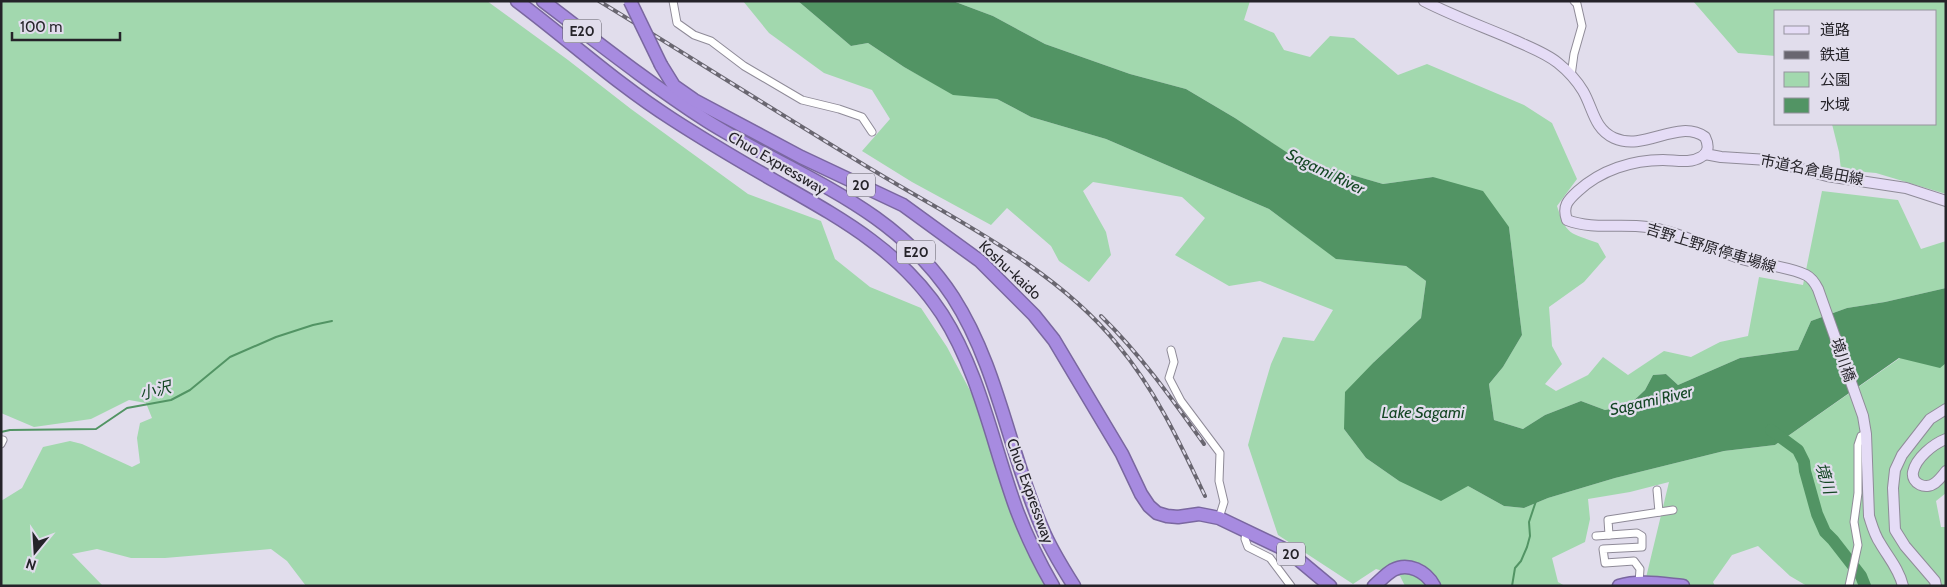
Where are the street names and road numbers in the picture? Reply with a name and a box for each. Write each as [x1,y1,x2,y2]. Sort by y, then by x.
road number: E20 [563,20,601,42]
street label: Chuo Expressway [725,128,830,199]
street label: 市道名倉島田線 [1759,151,1865,189]
road number: 20 [847,174,875,196]
street label: 吉野上野原停車場線 [1644,220,1778,276]
street label: Koshu-kaido [975,237,1045,303]
road number: E20 [897,240,935,264]
street label: 境川橋 [1827,336,1859,384]
street label: Chuo Expressway [1003,436,1058,546]
road number: 20 [1277,542,1305,566]

